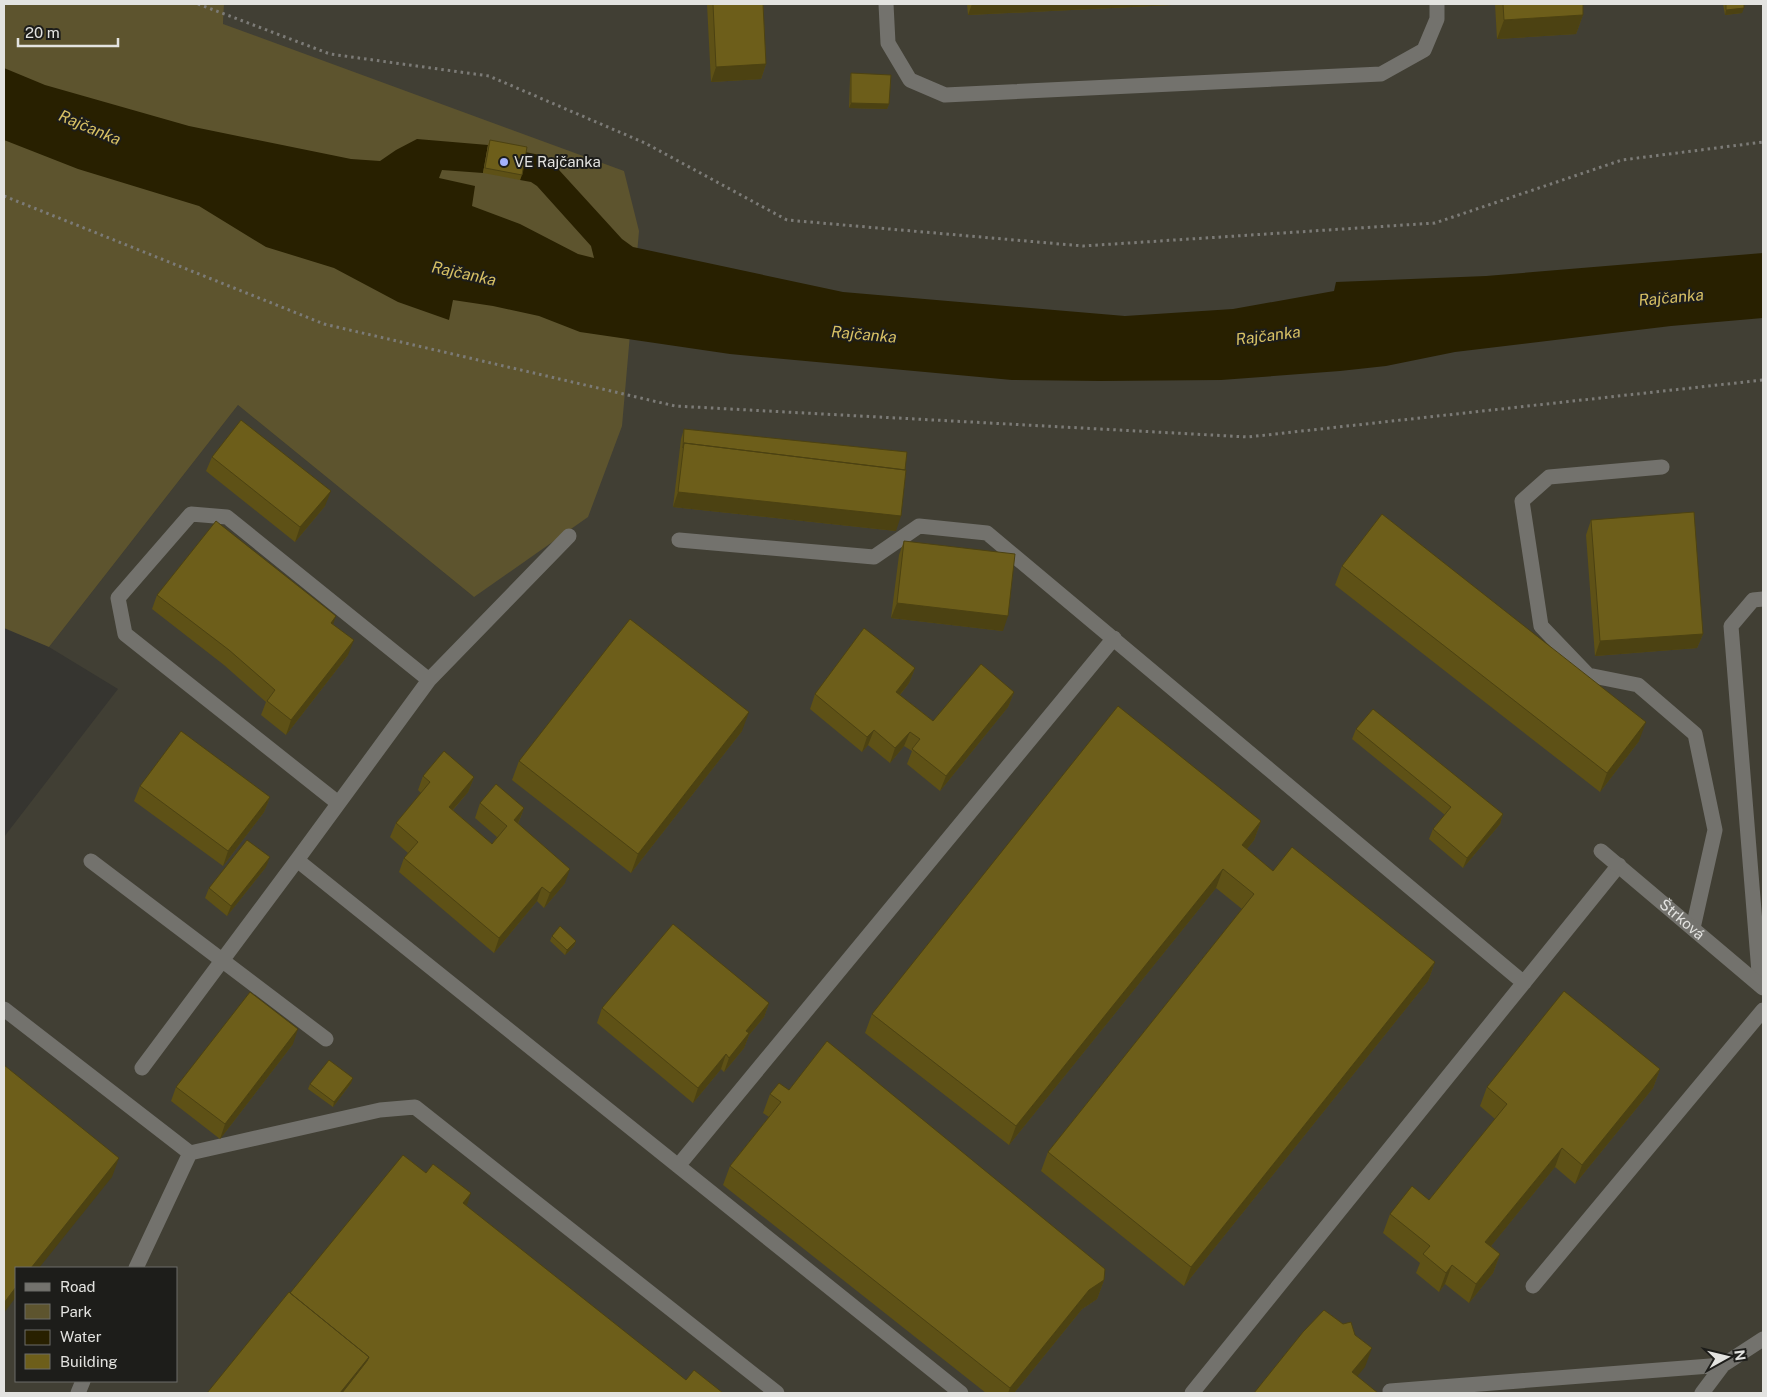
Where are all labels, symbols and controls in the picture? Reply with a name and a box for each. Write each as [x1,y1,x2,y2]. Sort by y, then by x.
scale bar [18,15,118,47]
text: 20 m [25,24,60,41]
water label: Rajčanka [56,106,124,149]
place label: VE Rajčanka [514,153,601,170]
marker: VE Rajčanka [498,156,510,168]
water label: Rajčanka [430,257,498,290]
water label: Rajčanka [1638,285,1705,310]
water label: Rajčanka [830,322,897,347]
water label: Rajčanka [1234,322,1302,349]
street label: Štrková [1656,895,1708,943]
legend [15,1267,178,1382]
text: Road [60,1278,96,1295]
text: Park [60,1303,92,1320]
text: Water [60,1328,102,1345]
north arrow [1702,1332,1752,1382]
text: N [1731,1349,1749,1362]
text: Building [60,1353,118,1370]

